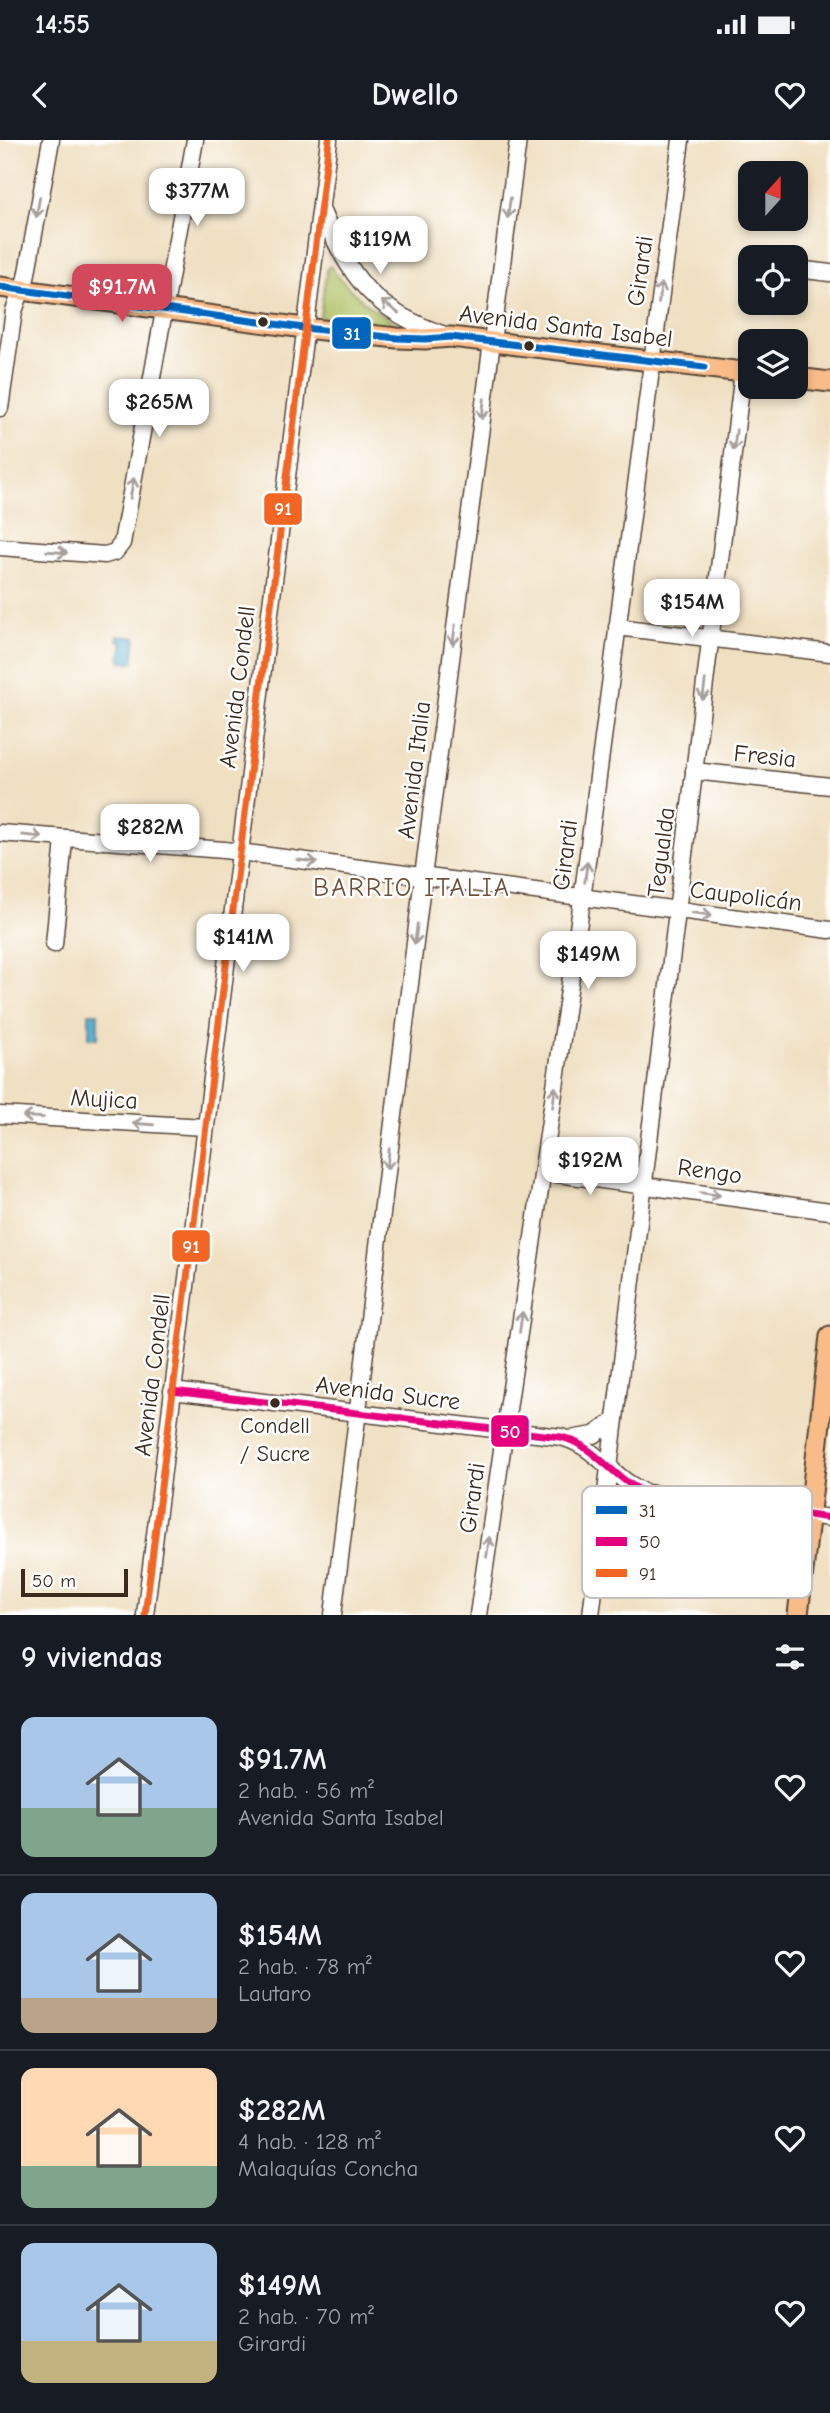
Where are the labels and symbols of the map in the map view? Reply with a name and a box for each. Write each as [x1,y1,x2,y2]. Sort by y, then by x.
north arrow [738,161,808,231]
pin: $377M [148,168,246,228]
one-way arrow [31,195,45,218]
one-way arrow [502,196,515,219]
pin: $119M [331,216,429,276]
street label: Girardi [621,234,659,308]
pin: $91.7M [65,264,179,324]
one-way arrow [654,282,667,305]
street label: Avenida Santa Isabel [458,299,674,353]
one-way arrow [381,300,399,315]
unlabelled marker [256,315,270,329]
line badge: 31 [331,316,372,350]
text: 31 [344,323,360,345]
unlabelled marker [522,339,536,353]
pin: $265M [110,380,208,439]
one-way arrow [476,397,489,420]
one-way arrow [729,428,742,450]
one-way arrow [126,477,140,500]
line badge: 91 [263,492,303,526]
text: 91 [274,498,292,520]
one-way arrow [46,546,68,559]
pin: $154M [643,580,741,639]
street label: Avenida Condell [213,604,261,770]
one-way arrow [448,623,461,646]
one-way arrow [698,678,711,700]
street label: Avenida Italia [392,700,436,840]
street label: Fresia [732,739,798,773]
pin: $282M [101,804,199,864]
street label: Tegualda [642,805,680,899]
street label: Girardi [547,818,583,892]
one-way arrow [20,830,43,843]
one-way arrow [295,855,318,868]
one-way arrow [579,861,592,884]
district label: BARRIO ITALIA [313,873,511,903]
street label: Caupolicán [688,875,804,917]
one-way arrow [691,907,713,920]
pin: $141M [194,914,292,974]
one-way arrow [410,922,423,944]
pin: $149M [539,932,637,991]
street label: Mujica [70,1083,138,1115]
one-way arrow [547,1086,560,1109]
one-way arrow [22,1110,44,1123]
one-way arrow [132,1117,155,1130]
pin: $192M [541,1138,639,1197]
one-way arrow [382,1147,395,1170]
street label: Rengo [676,1153,744,1189]
one-way arrow [699,1188,721,1201]
line badge: 91 [171,1229,211,1263]
text: 91 [182,1236,200,1258]
street label: Avenida Condell [128,1292,176,1458]
one-way arrow [515,1311,528,1334]
street label: Avenida Sucre [314,1370,462,1416]
marker: Condell / Sucre [268,1396,282,1410]
place label: Condell / Sucre [240,1413,310,1467]
line badge: 50 [490,1414,530,1448]
text: 50 [500,1421,520,1443]
street label: Girardi [453,1461,491,1535]
legend [582,1486,812,1598]
text: 31 [639,1500,656,1522]
text: 50 [639,1531,661,1553]
one-way arrow [482,1537,495,1559]
text: 91 [639,1563,657,1585]
scale bar [21,1566,128,1598]

